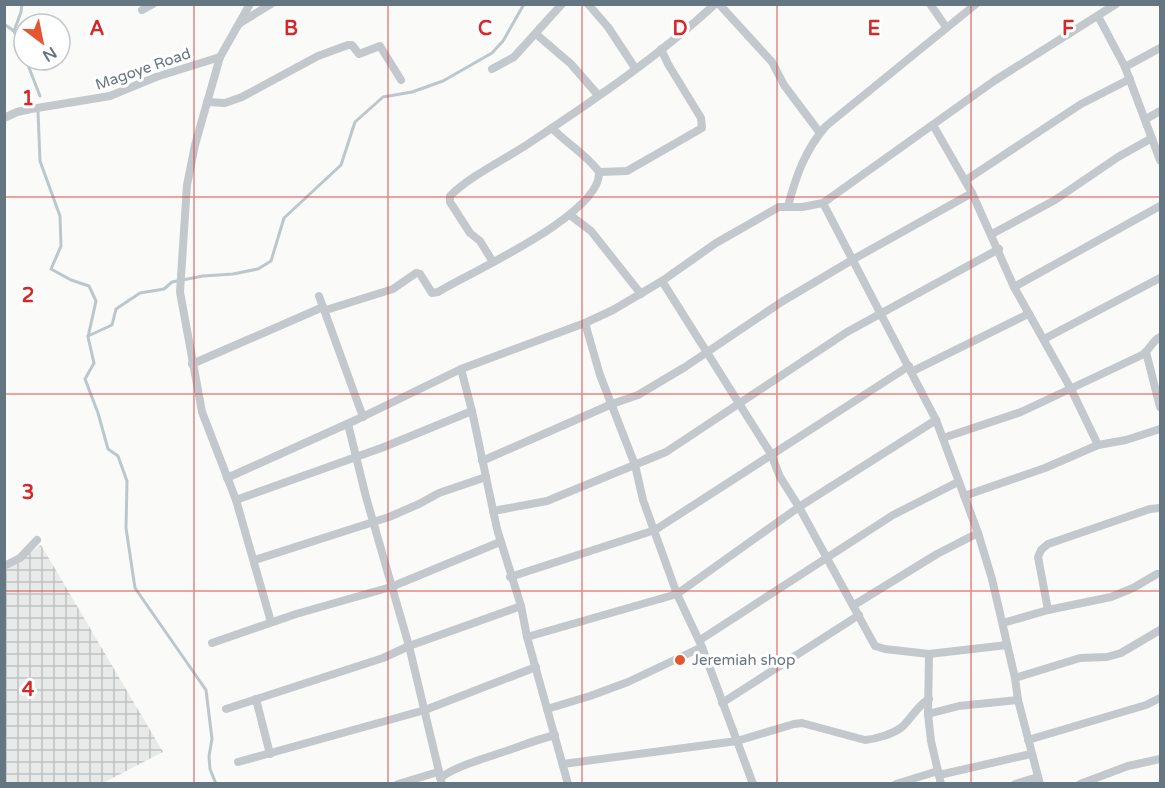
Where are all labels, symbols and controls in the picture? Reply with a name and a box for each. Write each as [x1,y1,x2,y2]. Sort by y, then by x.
north arrow [12,12,72,72]
text: A [90,17,105,41]
text: B [284,17,298,41]
text: C [478,17,492,41]
text: D [672,17,688,41]
text: E [868,17,881,41]
text: F [1062,17,1074,41]
text: N [39,42,60,66]
street label: Magoye Road [93,44,193,94]
text: 1 [22,87,34,111]
text: 2 [22,284,34,308]
text: 3 [22,481,34,505]
place label: Jeremiah shop [692,651,795,669]
marker: Jeremiah shop [673,653,687,667]
text: 4 [22,678,35,702]

